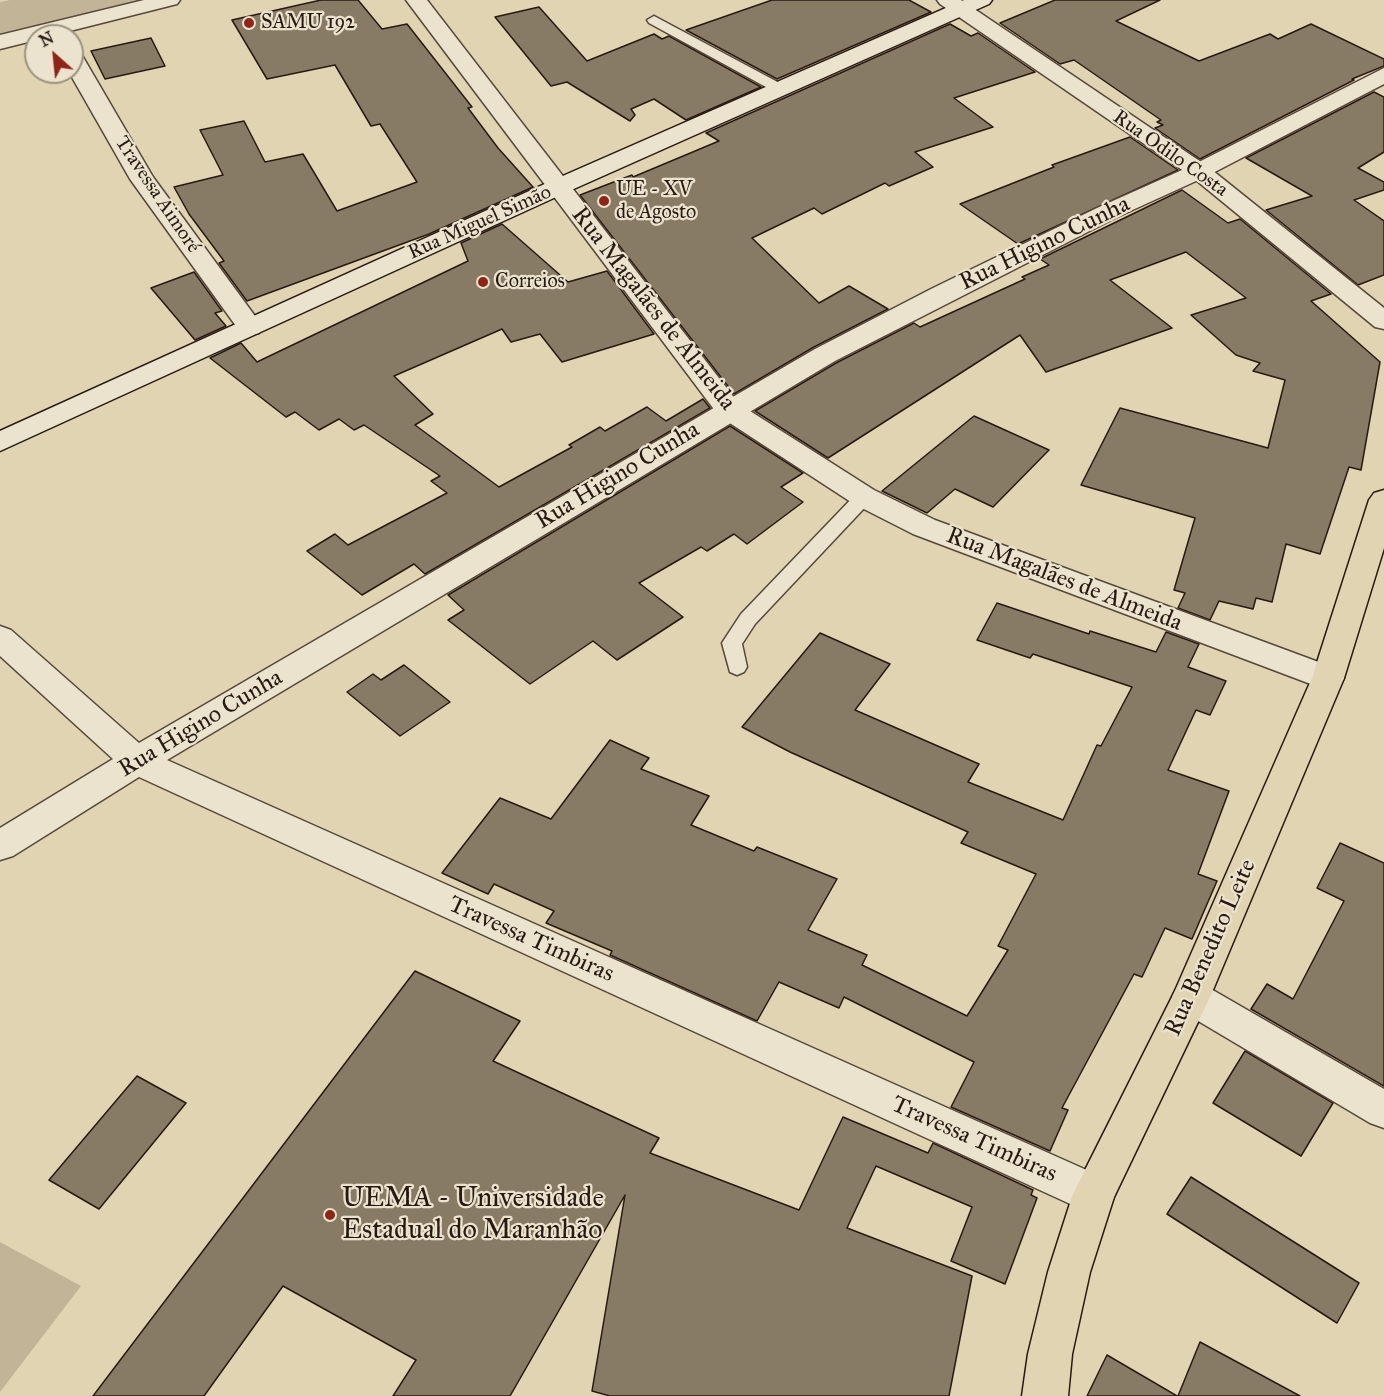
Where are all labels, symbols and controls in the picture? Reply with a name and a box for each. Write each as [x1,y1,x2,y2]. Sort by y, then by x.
place label: SAMU 192 [261,11,355,35]
marker: SAMU 192 [242,16,256,30]
north arrow [24,24,84,84]
text: N [36,28,57,51]
street label: Rua Odilo Costa [1108,106,1232,202]
street label: Travessa Aimoré [109,132,205,258]
place label: UE - XV de Agosto [616,178,696,225]
street label: Rua Miguel Simão [405,181,555,265]
street label: Rua Higino Cunha [955,190,1135,298]
marker: UE - XV de Agosto [597,194,611,208]
street label: Rua Magalães de Almeida [565,202,741,416]
place label: Correios [495,270,565,294]
marker: Correios [476,275,490,289]
street label: Rua Higino Cunha [531,416,705,536]
street label: Rua Magalães de Almeida [942,522,1186,638]
street label: Rua Higino Cunha [114,664,288,784]
street label: Rua Benedito Leite [1159,855,1263,1041]
street label: Travessa Timbiras [444,891,618,989]
street label: Travessa Timbiras [887,1091,1061,1189]
place label: UEMA - Universidade Estadual do Maranhão [342,1182,604,1248]
marker: UEMA - Universidade Estadual do Maranhão [323,1208,337,1222]

